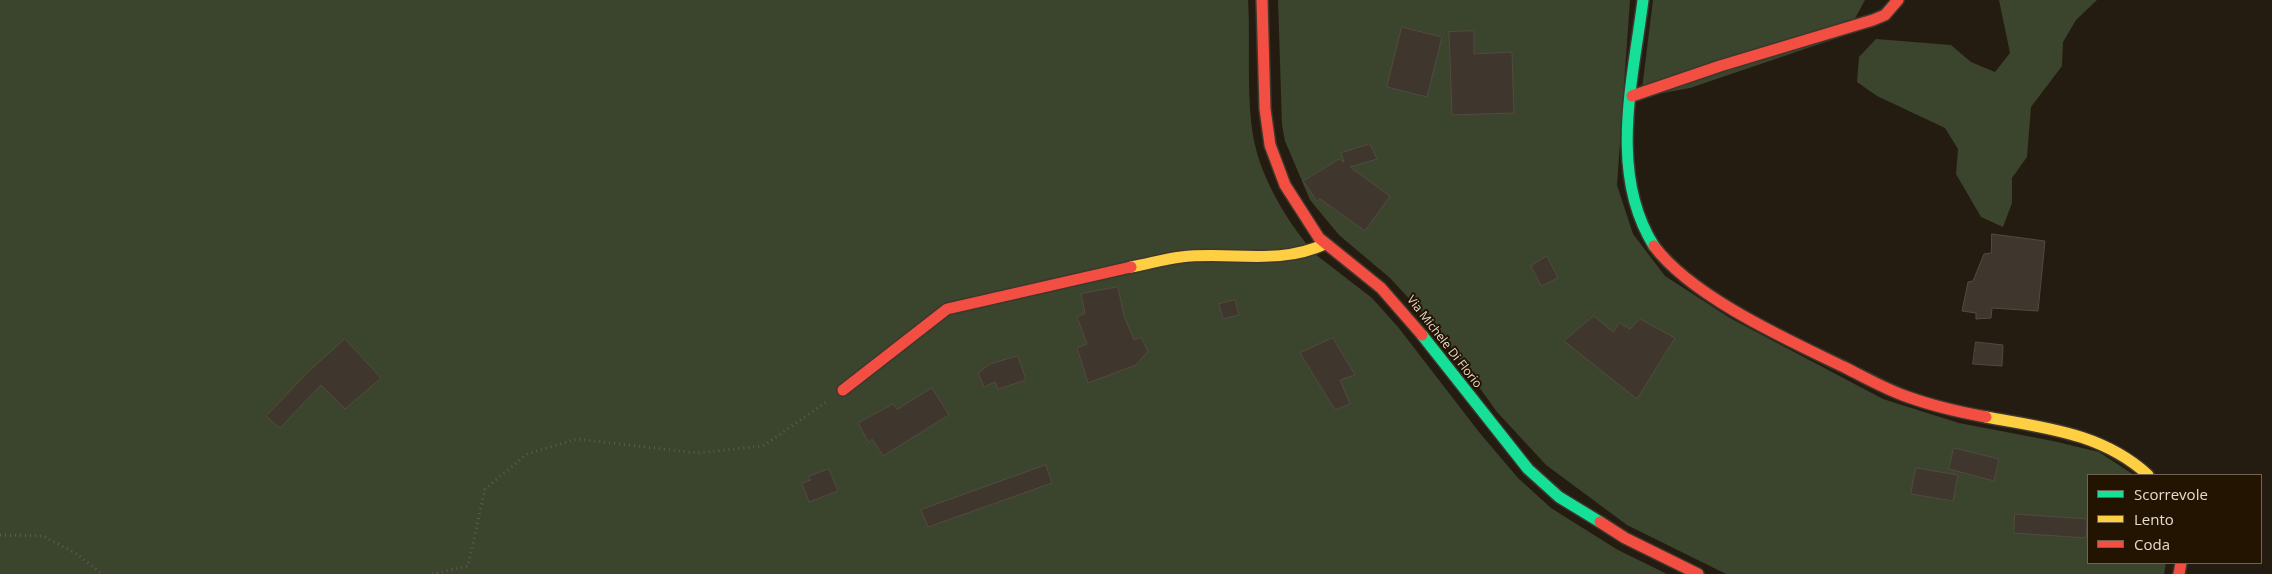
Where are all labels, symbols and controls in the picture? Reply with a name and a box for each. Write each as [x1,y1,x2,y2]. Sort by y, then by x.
street label: Via Michele Di Florio [1404,293,1484,391]
legend [2087,474,2262,564]
text: Scorrevole [2134,484,2208,504]
text: Lento [2134,509,2174,529]
text: Coda [2134,534,2170,554]

